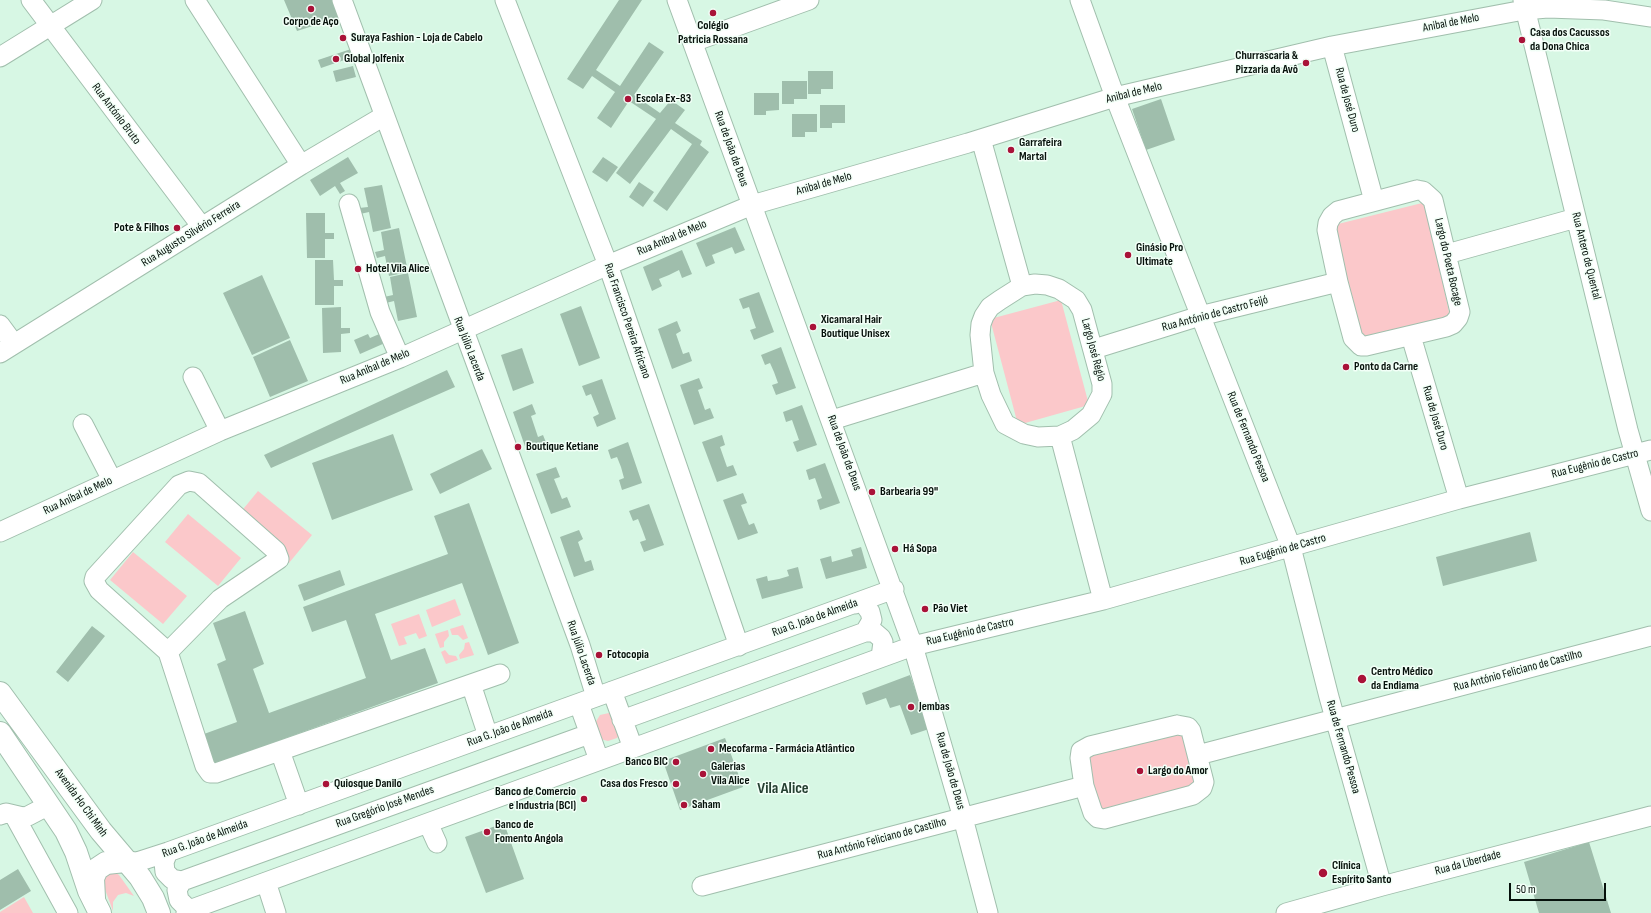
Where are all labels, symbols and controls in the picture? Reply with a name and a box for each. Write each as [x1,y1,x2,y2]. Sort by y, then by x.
marker: Corpo de Aço [306,4,316,14]
marker: Colégio Patricia Rossana [708,8,718,18]
street label: Anibal de Melo [1421,10,1481,36]
place label: Corpo de Aço [283,15,339,29]
place label: Colégio Patricia Rossana [678,19,748,47]
place label: Casa dos Cacussos da Dona Chica [1530,26,1610,54]
place label: Suraya Fashion - Loja de Cabelo [351,31,483,45]
marker: Suraya Fashion - Loja de Cabelo [338,33,348,43]
marker: Casa dos Cacussos da Dona Chica [1517,35,1527,45]
place label: Churrascaria & Pizzaria da Avô [1235,49,1298,77]
place label: Global Jolfenix [344,52,404,66]
marker: Global Jolfenix [331,54,341,64]
marker: Churrascaria & Pizzaria da Avô [1301,58,1311,68]
street label: Rua de José Duro [1331,66,1363,134]
street label: Anibal de Melo [1104,79,1164,107]
street label: Rua António Bruto [88,81,144,147]
place label: Escola Ex-83 [636,92,691,106]
marker: Escola Ex-83 [623,94,633,104]
street label: Rua de João de Deus [711,109,751,189]
place label: Garrafeira Martal [1019,136,1062,164]
marker: Garrafeira Martal [1006,145,1016,155]
street label: Anibal de Melo [794,169,854,199]
street label: Rua Augusto Silvério Ferreira [139,198,243,270]
street label: Rua Antero de Quental [1568,211,1604,301]
street label: Rua Aníbal de Melo [635,217,709,259]
street label: Largo do Poeta Bocage [1431,217,1465,307]
place label: Pote & Filhos [114,221,169,235]
marker: Pote & Filhos [172,223,182,233]
place label: Ginásio Pro Ultimate [1136,241,1183,269]
marker: Ginásio Pro Ultimate [1123,250,1133,260]
street label: Rua Francisco Pereira Africano [600,261,654,381]
place label: Hotel Vila Alice [366,262,429,276]
marker: Hotel Vila Alice [353,264,363,274]
street label: Rua António de Castro Feijó [1160,293,1270,335]
place label: Xicamaral Hair Boutique Unisex [821,313,890,341]
street label: Rua Júlio Lacerda [450,315,488,383]
street label: Largo José Régio [1078,317,1108,383]
marker: Xicamaral Hair Boutique Unisex [808,322,818,332]
street label: Rua Aníbal de Melo [338,346,412,388]
place label: Ponto da Carne [1354,360,1418,374]
marker: Ponto da Carne [1341,362,1351,372]
street label: Rua de José Duro [1419,384,1451,452]
street label: Rua de Fernando Pessoa [1223,390,1273,484]
street label: Rua de João de Deus [824,413,864,493]
place label: Boutique Ketiane [526,440,599,454]
marker: Boutique Ketiane [513,442,523,452]
street label: Rua Eugênio de Castro [1550,446,1640,482]
street label: Rua Aníbal de Melo [41,474,115,518]
place label: Barbearia 99" [880,485,938,499]
marker: Barbearia 99" [867,487,877,497]
street label: Rua Eugênio de Castro [1238,531,1328,569]
place label: Há Sopa [903,542,937,556]
marker: Há Sopa [890,544,900,554]
street label: Rua G. João de Almeida [770,596,860,640]
place label: Pão Viet [933,602,968,616]
marker: Pão Viet [920,604,930,614]
street label: Rua Eugênio de Castro [925,615,1015,649]
street label: Rua Júlio Lacerda [563,619,599,687]
street label: Rua António Feliciano de Castilho [1452,647,1584,695]
place label: Fotocopia [607,648,649,662]
marker: Fotocopia [594,650,604,660]
place label: Centro Médico da Endiama [1371,665,1433,693]
marker: Centro Médico da Endiama [1356,673,1368,685]
street label: Rua de Fernando Pessoa [1323,699,1363,795]
place label: Jembas [919,700,949,714]
marker: Jembas [906,702,916,712]
street label: Rua G. João de Almeida [465,706,555,750]
street label: Rua de João de Deus [932,731,968,811]
place label: Mecofarma - Farmácia Atlântico [719,742,855,756]
marker: Mecofarma - Farmácia Atlântico [706,744,716,754]
place label: Banco BIC [625,755,668,769]
marker: Banco BIC [671,757,681,767]
place label: Galerias Vila Alice [711,760,750,788]
place label: Largo do Amor [1148,764,1208,778]
street label: Avenida Ho Chi Minh [51,766,111,840]
marker: Largo do Amor [1135,766,1145,776]
marker: Galerias Vila Alice [698,769,708,779]
place label: Quiosque Danilo [334,777,402,791]
place label: Casa dos Fresco [600,777,668,791]
marker: Quiosque Danilo [321,779,331,789]
marker: Casa dos Fresco [671,779,681,789]
district label: Vila Alice [757,779,809,799]
street label: Rua Gregório José Mendes [334,783,436,831]
place label: Banco de Comercio e Industria (BCI) [495,785,576,813]
marker: Banco de Comercio e Industria (BCI) [579,794,589,804]
place label: Saham [692,798,721,812]
marker: Saham [679,800,689,810]
street label: Rua António Feliciano de Castilho [816,815,948,863]
street label: Rua G. João de Almeida [160,817,250,861]
place label: Banco de Fomento Angola [495,818,563,846]
marker: Banco de Fomento Angola [482,827,492,837]
street label: Rua da Liberdade [1433,847,1503,879]
place label: Clínica Espírito Santo [1332,859,1391,887]
marker: Clínica Espírito Santo [1317,867,1329,879]
scale bar [1511,875,1608,901]
text: 50 m [1516,882,1536,897]

